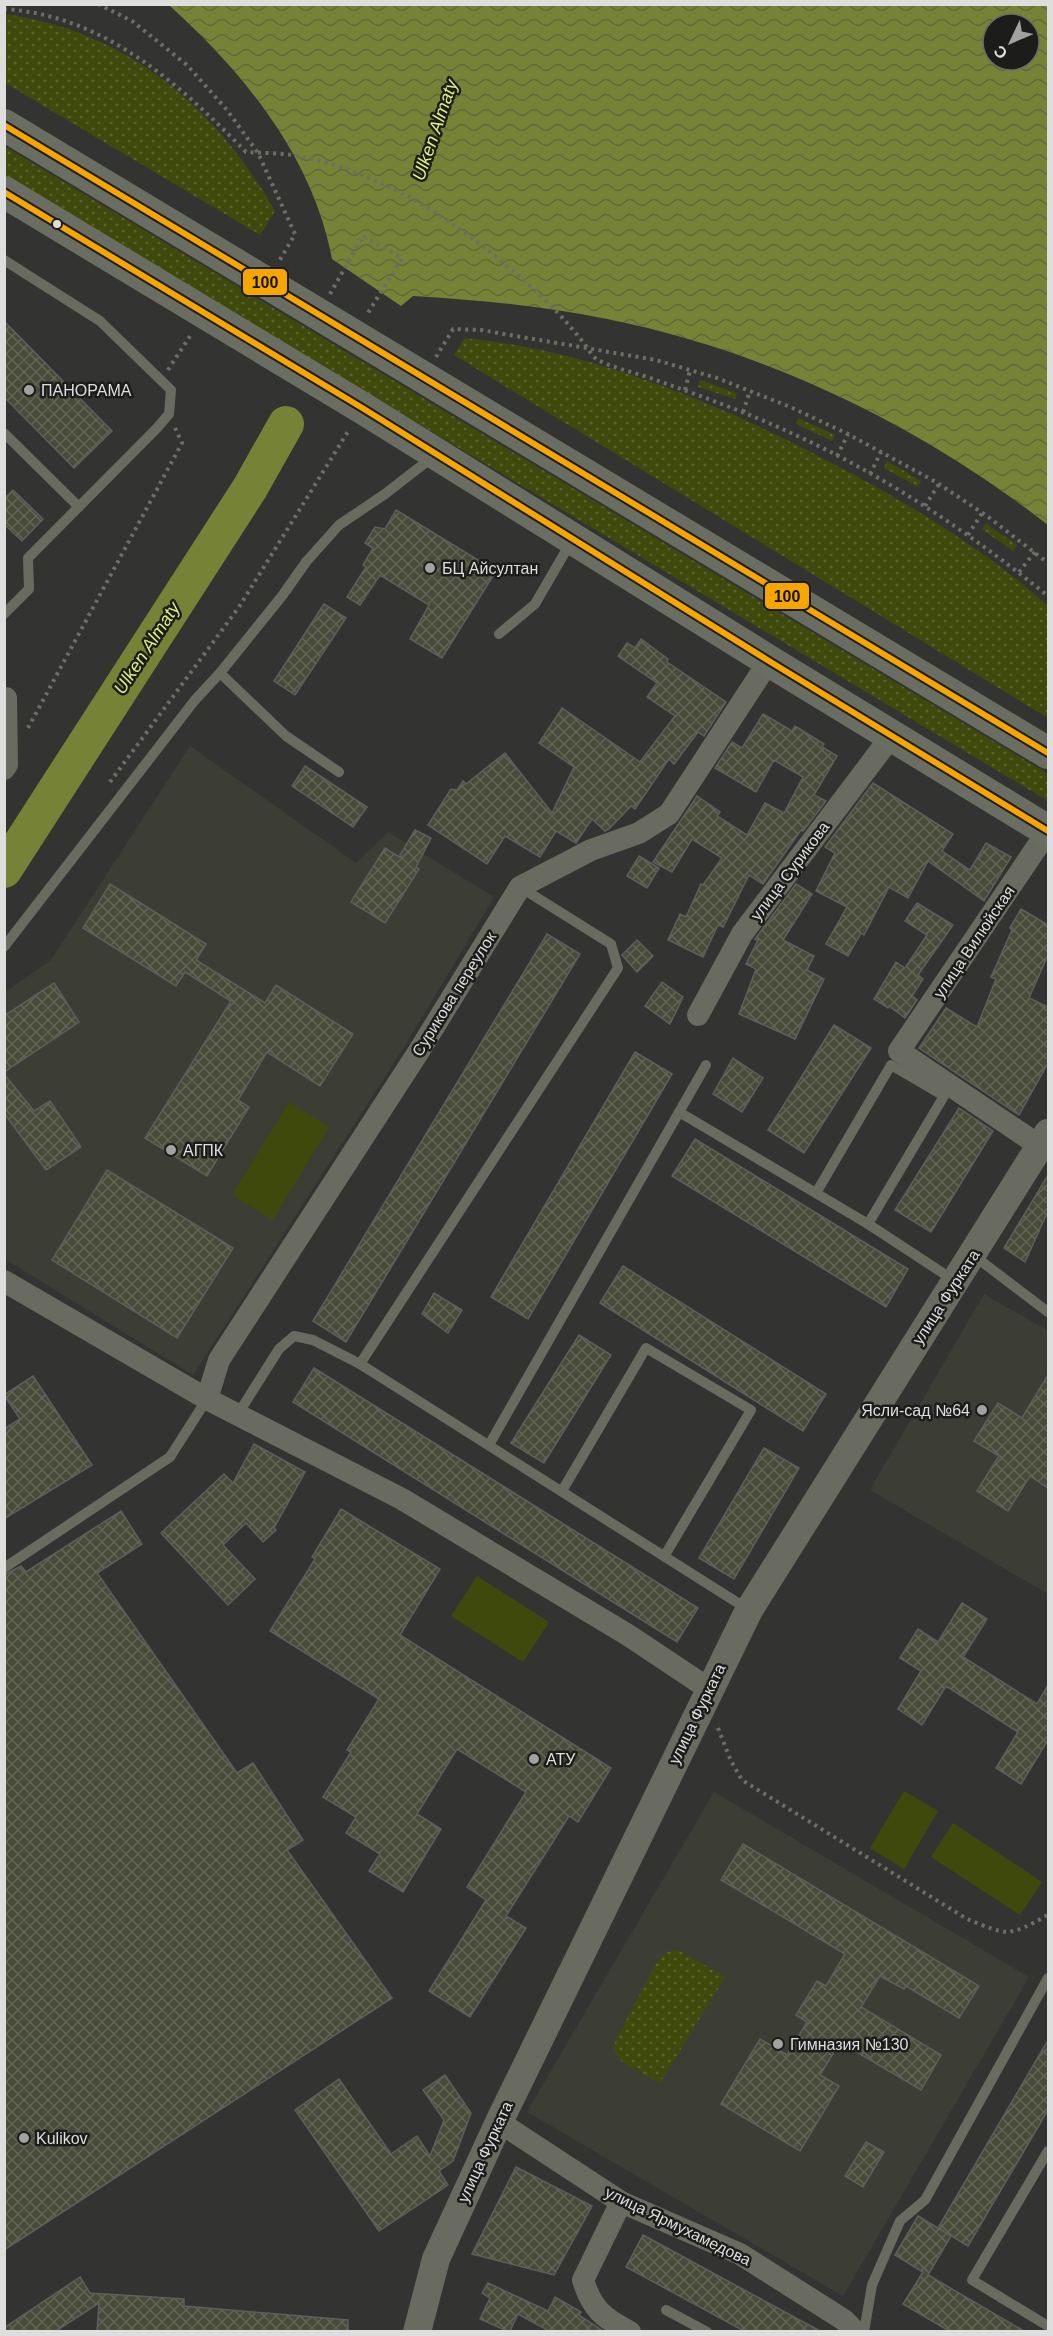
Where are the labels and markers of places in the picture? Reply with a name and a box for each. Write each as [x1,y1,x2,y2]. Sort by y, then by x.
unlabelled marker [51,218,63,230]
place label: ПАНОРАМА [41,382,132,399]
marker: ПАНОРАМА [22,383,36,397]
place label: БЦ Айсултан [442,560,538,577]
marker: БЦ Айсултан [423,561,437,575]
place label: АГПК [183,1142,224,1159]
marker: АГПК [164,1143,178,1157]
place label: Ясли-сад №64 [861,1402,970,1419]
marker: Ясли-сад №64 [975,1403,989,1417]
place label: АТУ [546,1751,576,1768]
marker: АТУ [527,1752,541,1766]
place label: Гимназия №130 [790,2036,909,2053]
marker: Гимназия №130 [771,2037,785,2051]
place label: Kulikov [36,2130,88,2147]
marker: Kulikov [17,2131,31,2145]

